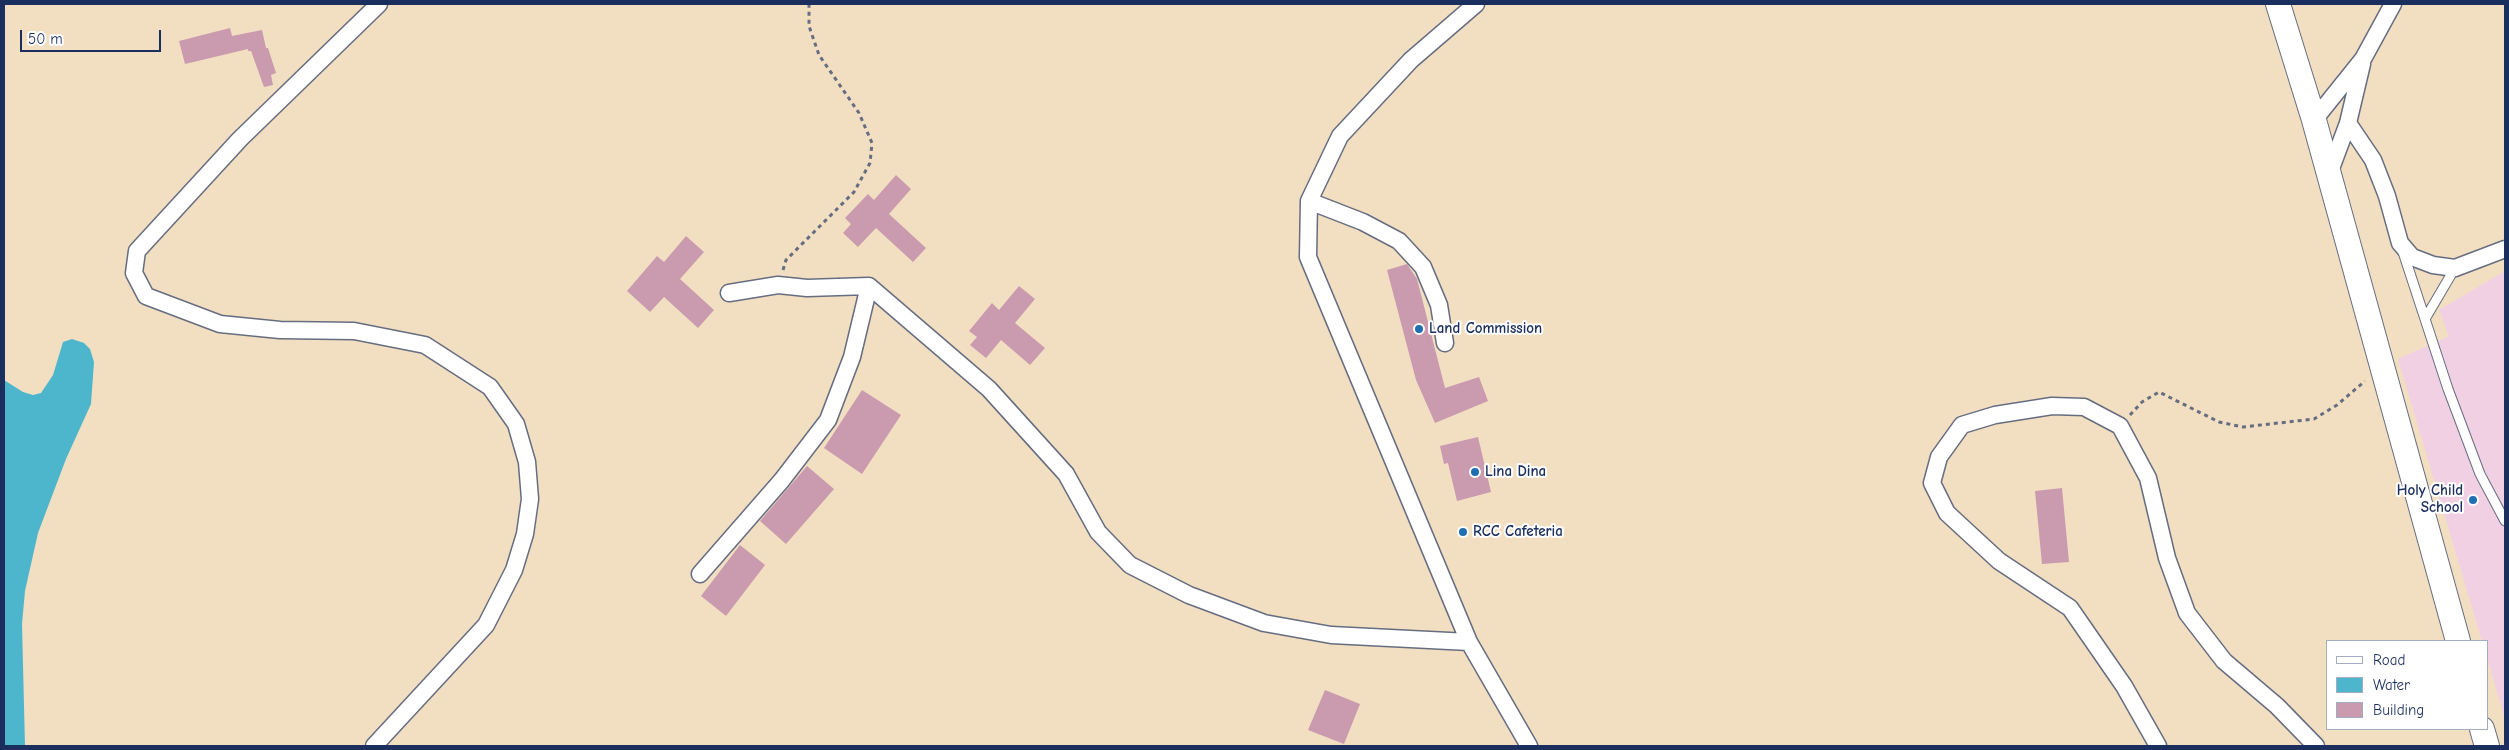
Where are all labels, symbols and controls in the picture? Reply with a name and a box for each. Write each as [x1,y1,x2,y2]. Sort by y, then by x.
scale bar [22,20,164,52]
text: 50 m [28,30,63,48]
place label: Land Commission [1429,320,1542,338]
marker: Land Commission [1413,323,1425,335]
place label: Lina Dina [1485,463,1546,481]
marker: Lina Dina [1469,466,1481,478]
place label: Holy Child School [2397,482,2463,517]
marker: Holy Child School [2467,494,2479,506]
place label: RCC Cafeteria [1473,523,1563,541]
marker: RCC Cafeteria [1457,526,1469,538]
legend [2326,640,2489,730]
text: Road [2373,651,2405,669]
text: Water [2373,676,2410,694]
text: Building [2373,701,2424,719]

